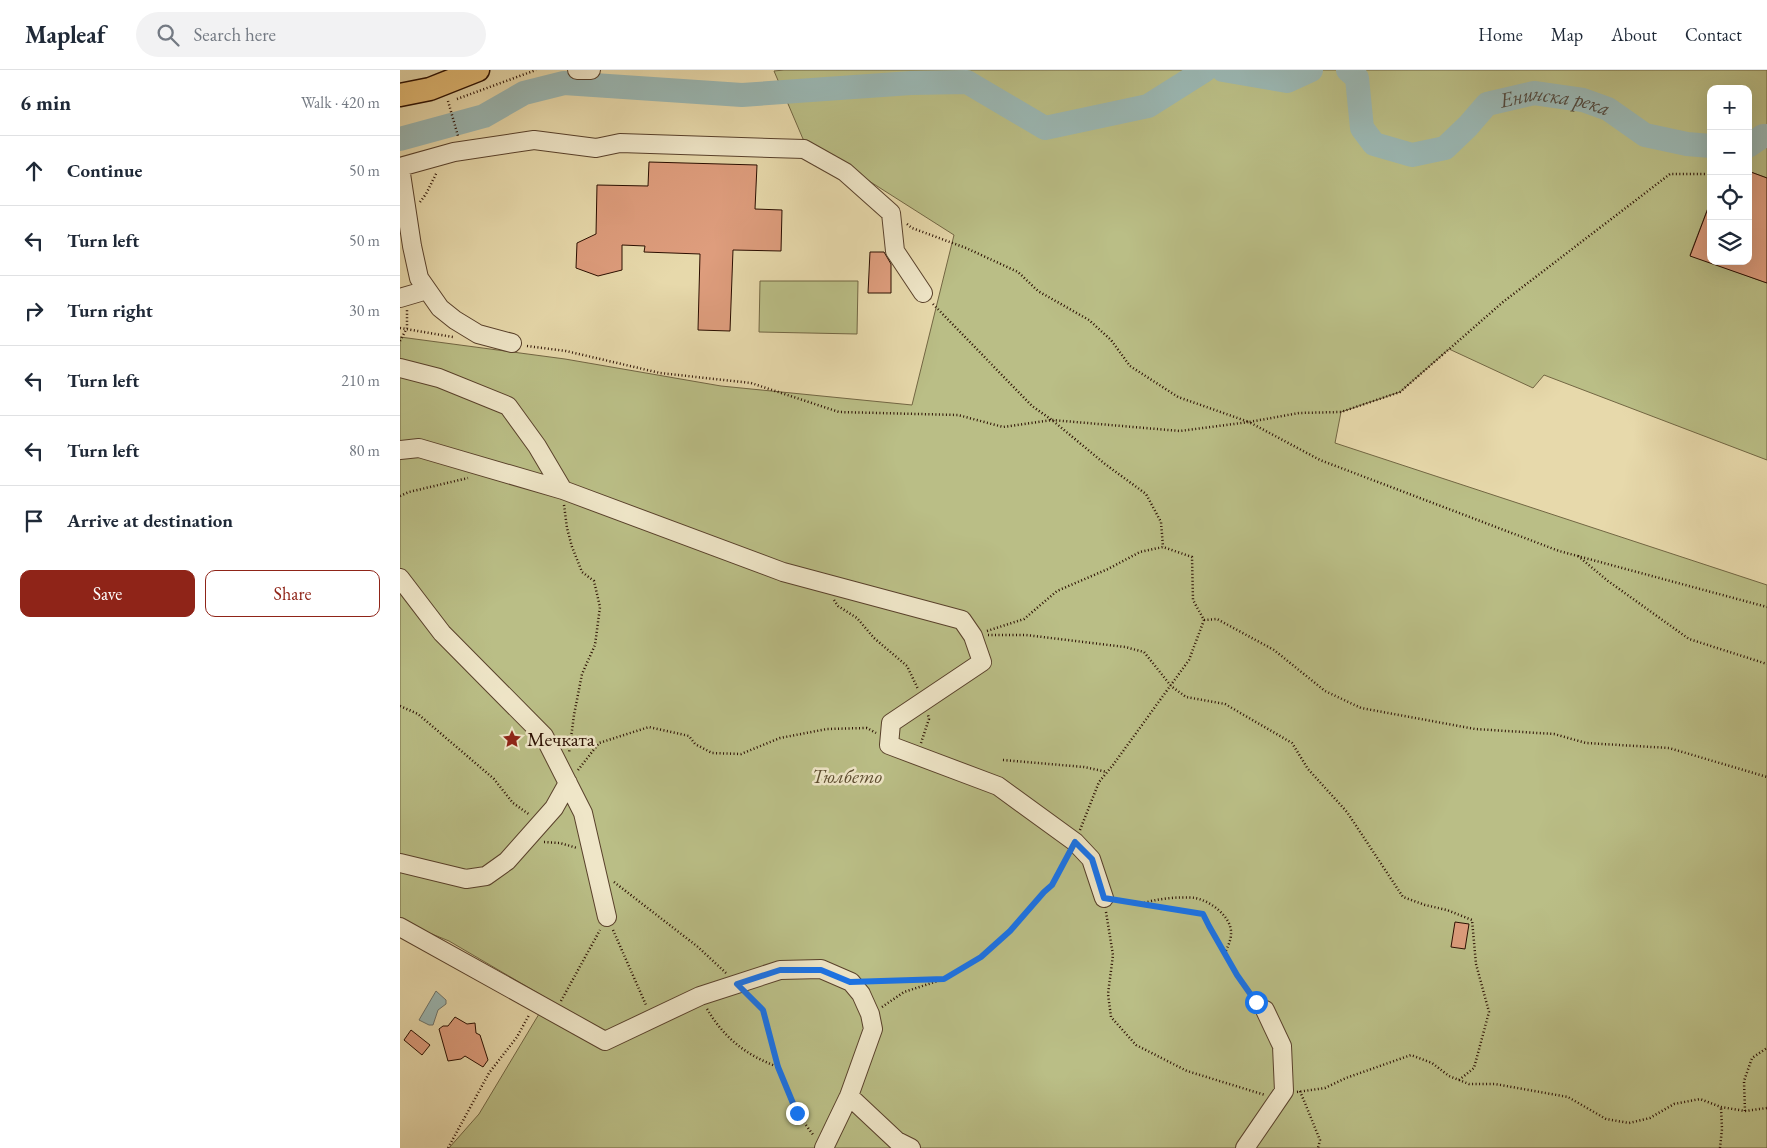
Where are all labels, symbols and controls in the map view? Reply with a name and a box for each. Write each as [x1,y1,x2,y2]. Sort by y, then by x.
search box [136,12,486,57]
text: Mapleaf [25,19,106,50]
icon: search [154,21,182,49]
text: Search here [194,22,276,47]
text: Home [1478,23,1523,46]
text: Map [1551,23,1583,46]
text: About [1611,23,1657,46]
text: Contact [1685,23,1742,46]
water label: Енинска река [1496,79,1614,122]
map controls [1707,85,1752,265]
button: + [1707,85,1752,130]
text: 6 min [20,89,71,116]
text: Walk · 420 m [301,92,380,113]
button: − [1707,130,1752,175]
icon: ahead [20,157,48,185]
text: Continue [67,158,142,183]
text: 50 m [349,160,380,181]
button: locate [1707,175,1752,220]
button: layers [1707,220,1752,265]
icon: left [20,227,48,255]
text: Turn left [67,228,139,253]
text: 50 m [349,230,380,251]
icon: right [20,297,48,325]
text: Turn right [67,298,153,323]
text: 30 m [349,300,380,321]
icon: left [20,367,48,395]
text: Turn left [67,368,139,393]
text: 210 m [341,370,380,391]
icon: left [20,437,48,465]
text: Turn left [67,438,139,463]
text: 80 m [349,440,380,461]
icon: arrive [20,507,48,535]
text: Arrive at destination [67,508,233,533]
button: Save [20,570,195,617]
button: Share [205,570,380,617]
place label: Мечката [527,726,595,752]
place icon: Мечката [501,728,523,750]
park label: Тюлбето [812,763,883,789]
route start [1245,991,1268,1014]
route end [786,1102,809,1125]

